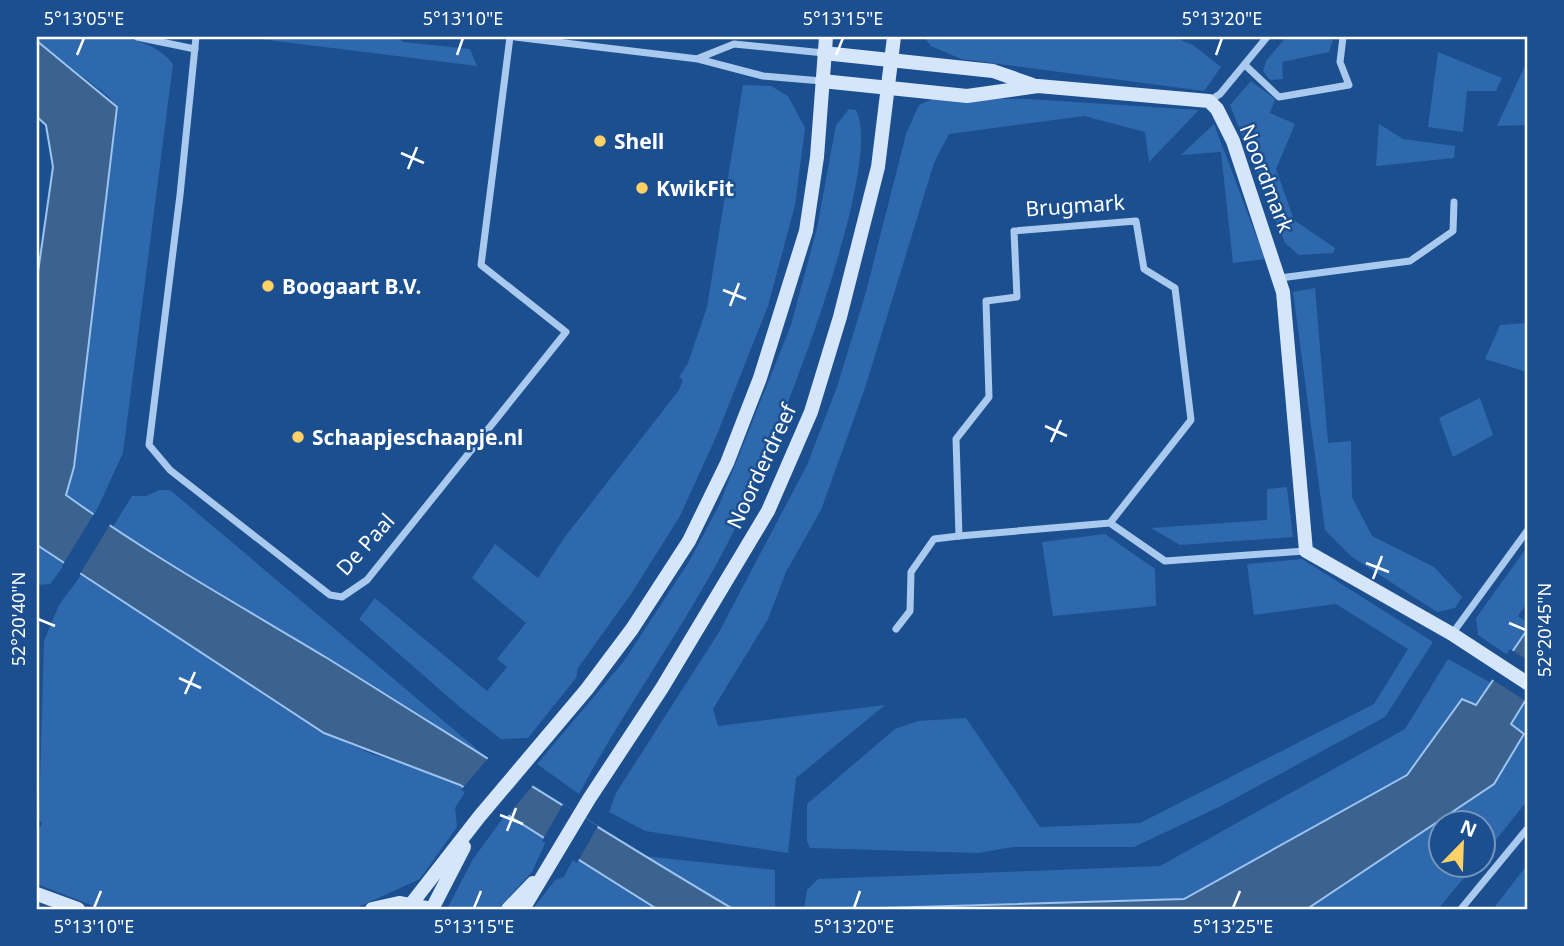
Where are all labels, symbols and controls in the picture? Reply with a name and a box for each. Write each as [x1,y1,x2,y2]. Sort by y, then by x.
text: 5°13'05"E [44,6,124,30]
text: 5°13'10"E [423,6,503,30]
text: 5°13'15"E [803,6,883,30]
text: 5°13'20"E [1182,6,1262,30]
street label: Noordmark [1234,120,1301,237]
place label: Shell [614,127,664,155]
marker: Shell [592,133,608,149]
place label: KwikFit [656,174,734,202]
marker: KwikFit [634,180,650,196]
street label: Brugmark [1024,188,1126,222]
place label: Boogaart B.V. [282,272,422,300]
marker: Boogaart B.V. [260,278,276,294]
street label: Noorderdreef [720,397,803,533]
place label: Schaapjeschaapje.nl [312,423,523,451]
marker: Schaapjeschaapje.nl [290,429,306,445]
street label: De Paal [330,507,400,581]
text: 52°20'40"N [6,572,30,666]
text: 52°20'45"N [1532,583,1556,677]
north arrow [1428,810,1498,880]
text: N [1456,813,1481,843]
text: 5°13'10"E [54,914,134,938]
text: 5°13'15"E [434,914,514,938]
text: 5°13'20"E [814,914,894,938]
text: 5°13'25"E [1193,914,1273,938]

